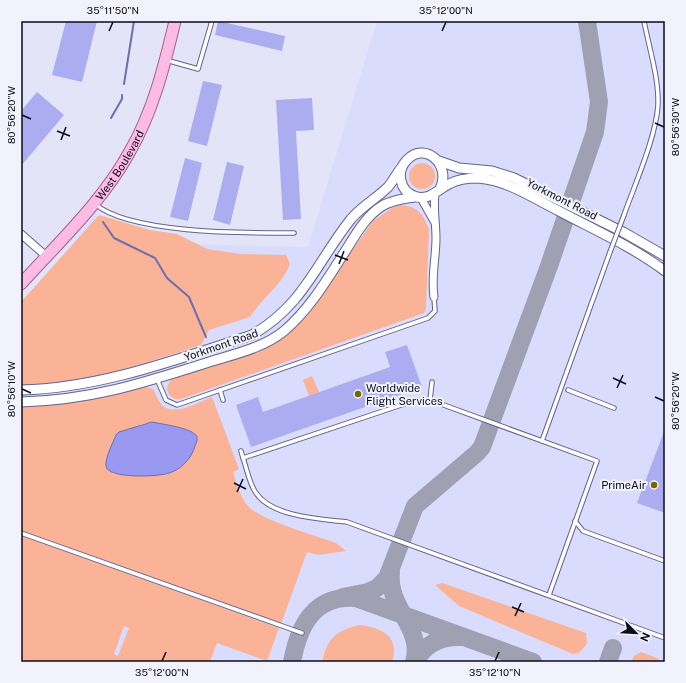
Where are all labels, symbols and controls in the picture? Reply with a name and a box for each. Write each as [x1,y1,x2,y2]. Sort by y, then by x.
text: 35°11'50"N [87,4,139,16]
text: 35°12'00"N [419,4,473,16]
text: 80°56'20"W [5,85,17,144]
text: 80°56'30"W [669,97,681,156]
street label: West Boulevard [93,128,146,202]
street label: Yorkmont Road [525,176,599,222]
street label: Yorkmont Road [182,327,260,363]
text: 80°56'10"W [5,360,17,417]
text: 80°56'20"W [669,371,681,430]
place label: Worldwide Flight Services [366,382,443,407]
marker: Worldwide Flight Services [353,389,363,399]
place label: PrimeAir [601,479,646,491]
marker: PrimeAir [649,480,659,490]
north arrow [616,613,656,653]
text: N [638,631,652,643]
text: 35°12'00"N [135,666,189,678]
text: 35°12'10"N [469,666,521,678]

